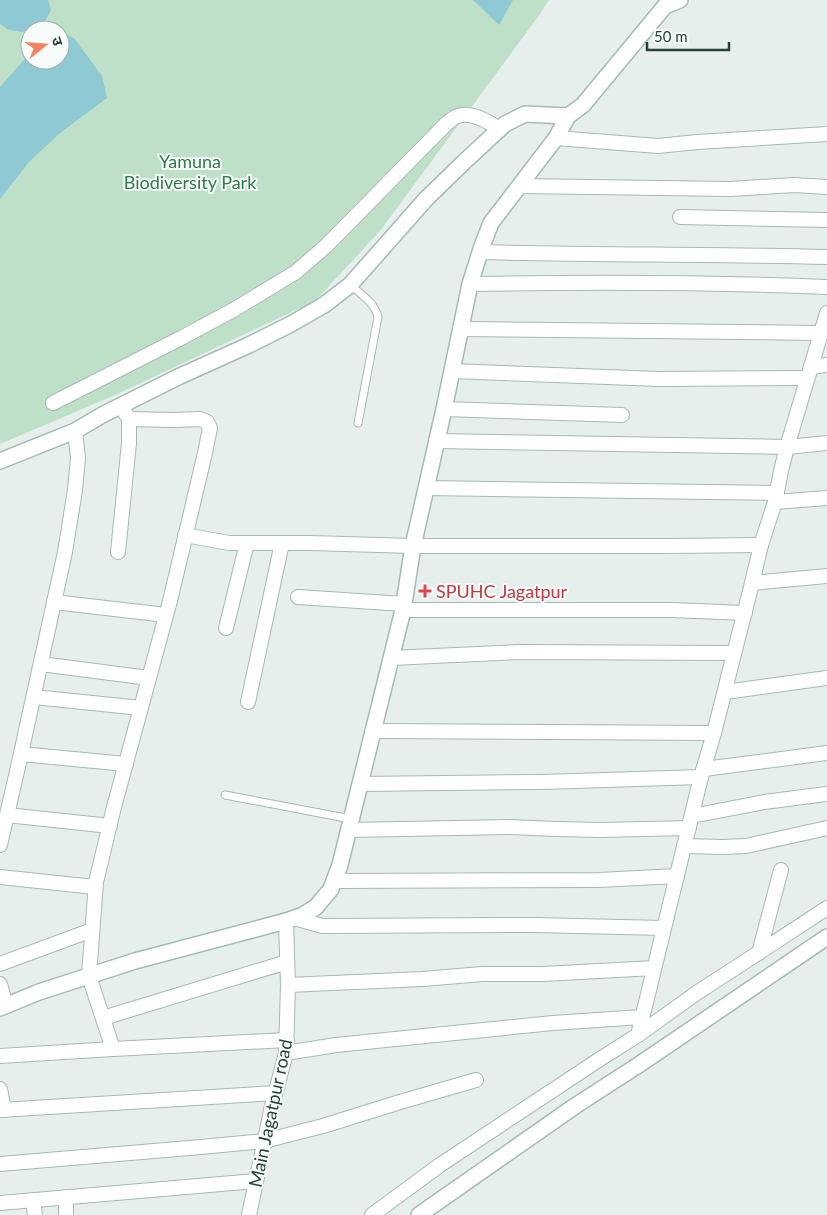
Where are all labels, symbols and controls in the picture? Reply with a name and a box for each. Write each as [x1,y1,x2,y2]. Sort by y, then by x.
north arrow [20,20,70,70]
scale bar [647,20,730,52]
text: 50 m [654,27,688,45]
text: उ [49,35,67,48]
park label: Yamuna Biodiversity Park [124,150,257,193]
place label: SPUHC Jagatpur [436,580,568,602]
marker: SPUHC Jagatpur [418,584,432,598]
street label: Main Jagatpur road [244,1037,296,1189]

